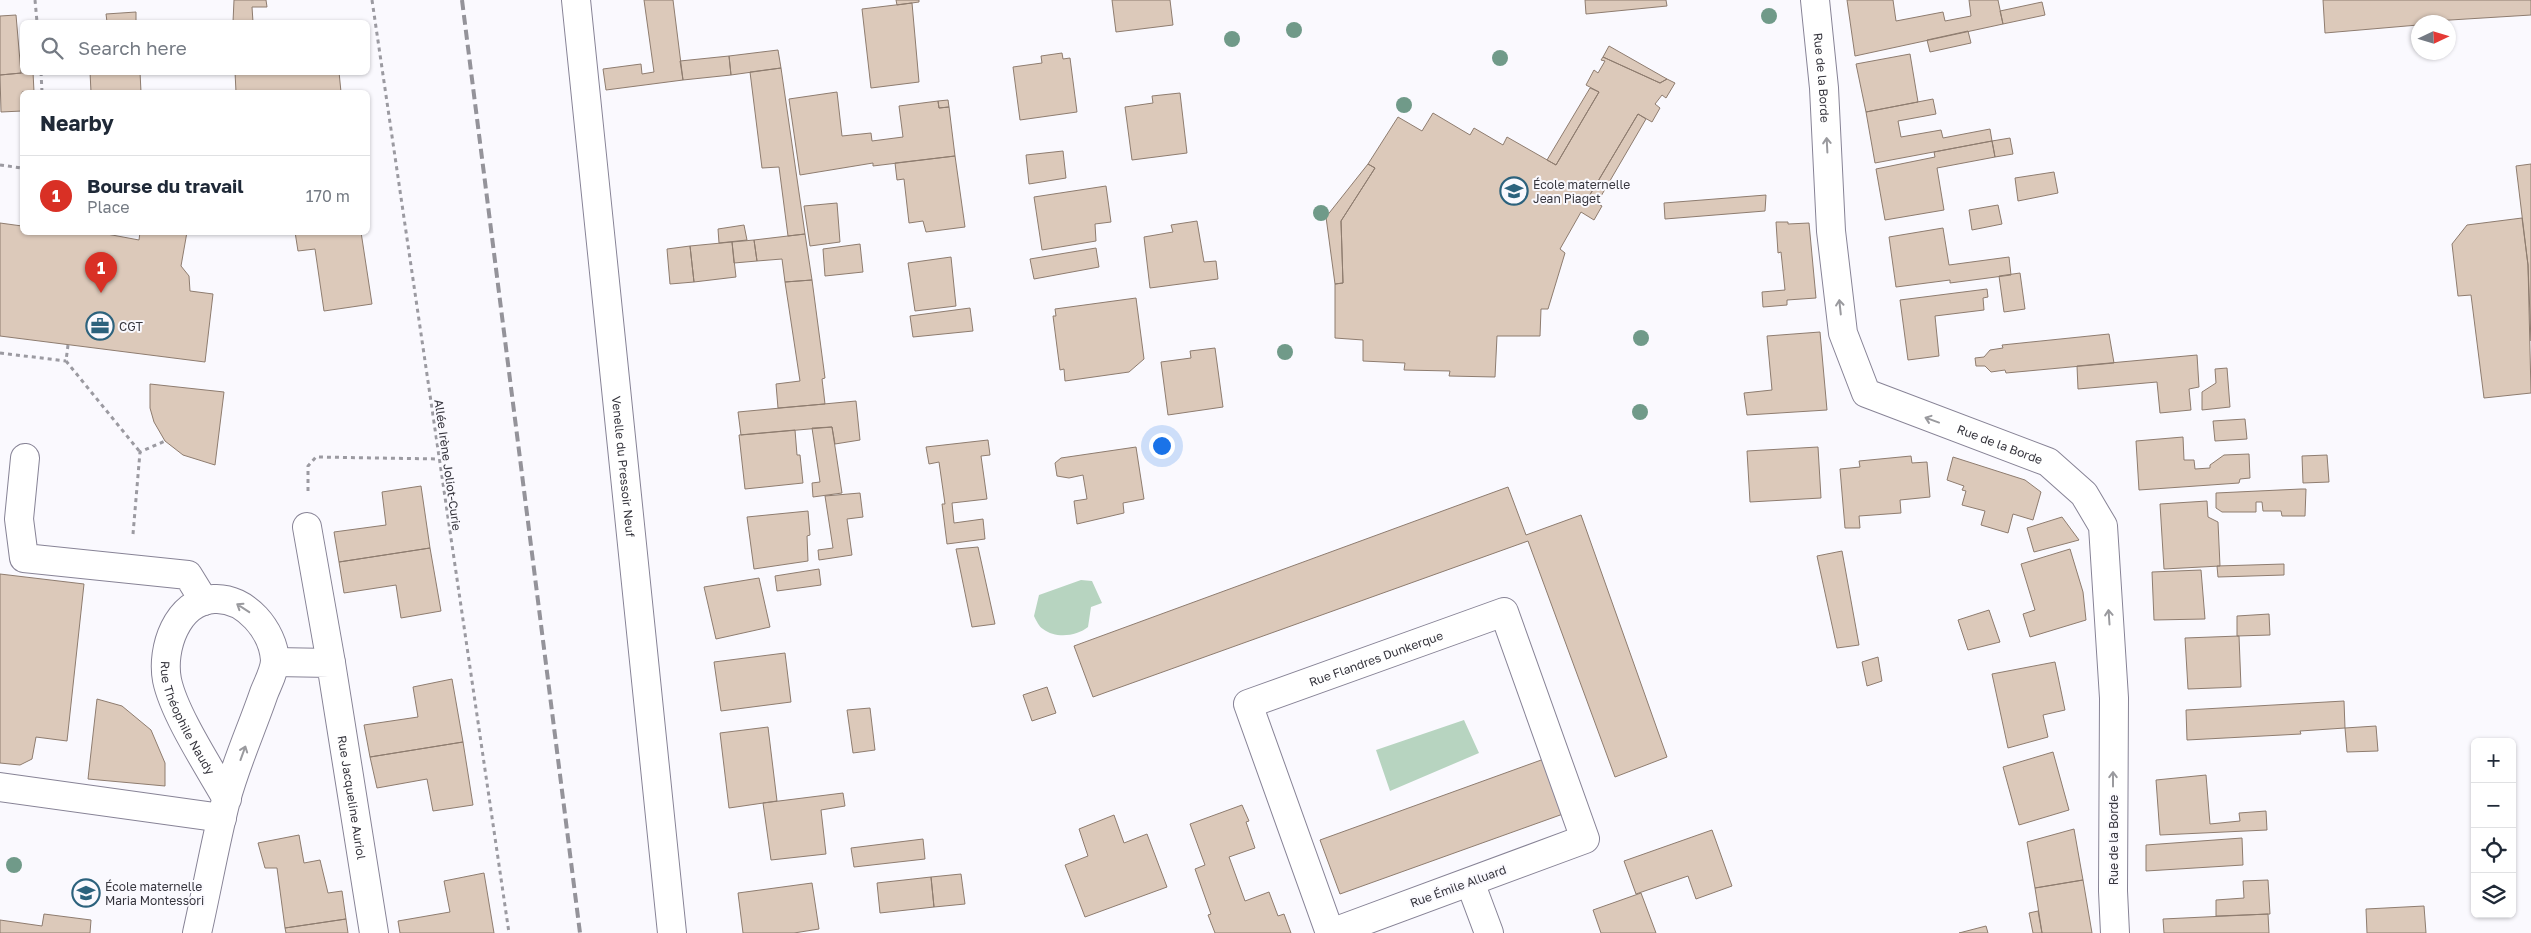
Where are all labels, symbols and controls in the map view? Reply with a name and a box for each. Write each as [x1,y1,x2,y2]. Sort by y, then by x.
north arrow [2411,15,2456,60]
search box [20,20,370,75]
street label: Rue de la Borde [1811,32,1833,123]
icon: search [38,34,66,62]
text: Search here [78,36,187,59]
text: Nearby [40,110,114,136]
one-way arrow [1823,137,1832,153]
text: Bourse du travail [87,174,244,197]
school or university icon: École maternelle Jean Piaget [1499,176,1529,206]
place label: École maternelle Jean Piaget [1533,177,1630,206]
text: 1 [52,186,60,206]
text: 170 m [306,186,350,206]
text: Place [87,197,130,217]
pin: 1 [85,252,117,293]
one-way arrow [1835,299,1845,315]
office icon: CGT [85,311,115,341]
place label: CGT [119,319,143,334]
street label: Venelle du Pressoir Neuf [609,395,639,538]
street label: Allée Irène Joliot-Curie [431,398,465,532]
one-way arrow [1925,415,1941,424]
street label: Rue de la Borde [1955,421,2045,467]
your location [1149,433,1175,459]
one-way arrow [236,603,250,613]
one-way arrow [2104,609,2113,625]
street label: Rue Flandres Dunkerque [1307,627,1445,689]
street label: Rue Théophile Naudy [158,661,219,777]
street label: Rue Jacqueline Auriol [335,734,370,860]
map controls [2471,738,2516,918]
button: + [2471,738,2516,783]
one-way arrow [239,746,248,761]
one-way arrow [2109,772,2118,788]
button: − [2471,783,2516,828]
street label: Rue de la Borde [2106,795,2121,885]
button: locate [2471,828,2516,873]
street label: Rue Émile Alluard [1408,862,1508,910]
button: layers [2471,873,2516,918]
school or university icon: École maternelle Maria Montessori [71,878,101,908]
place label: École maternelle Maria Montessori [105,879,204,908]

